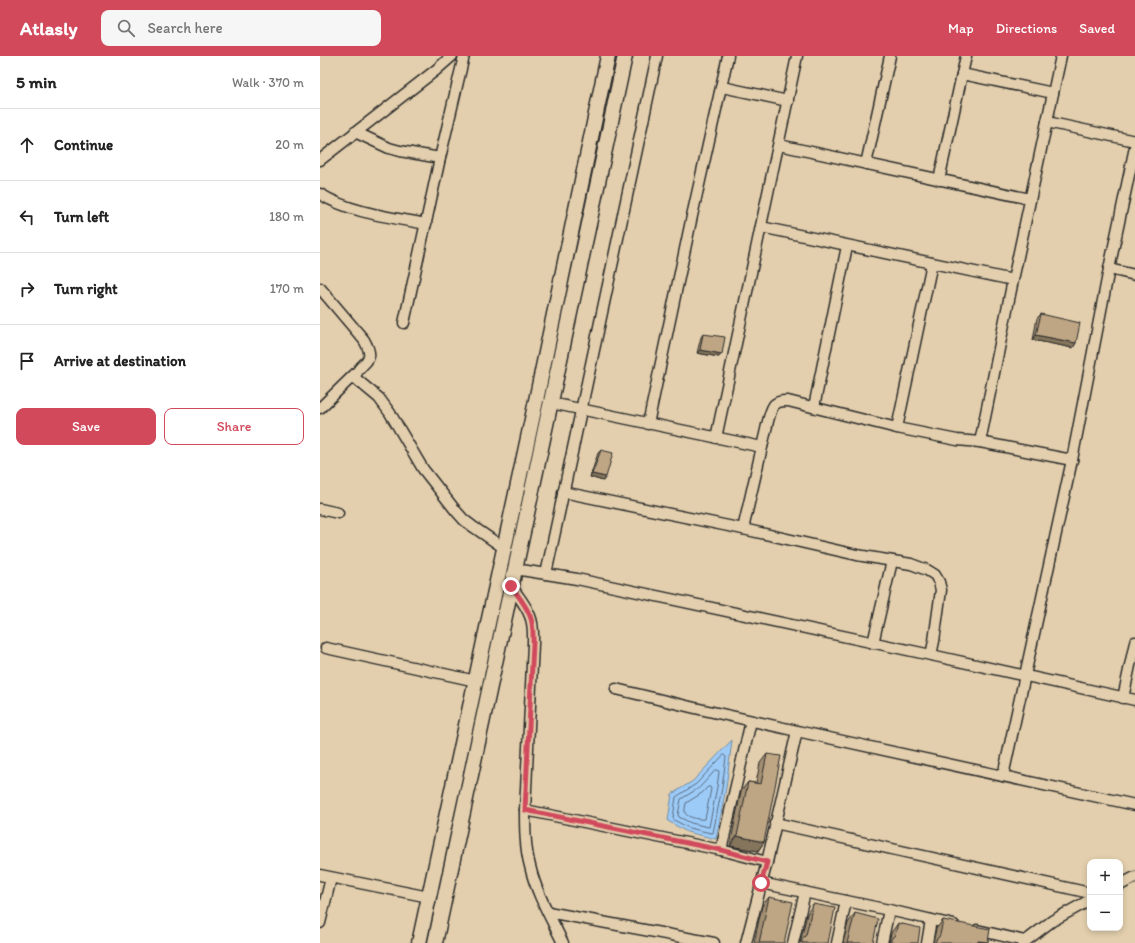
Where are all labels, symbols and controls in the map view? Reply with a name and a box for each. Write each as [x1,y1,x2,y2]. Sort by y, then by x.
search box [101,10,381,46]
text: Atlasly [20,17,77,40]
icon: search [115,17,137,39]
text: Search here [147,19,223,37]
text: Map [948,20,974,37]
text: Directions [996,20,1057,37]
text: Saved [1079,20,1115,37]
text: 5 min [16,72,56,92]
text: Walk · 370 m [232,75,304,90]
icon: ahead [16,134,38,156]
text: Continue [54,136,113,154]
text: 20 m [275,137,304,152]
icon: left [16,206,38,228]
text: Turn left [54,208,109,226]
text: 180 m [269,209,304,224]
icon: right [16,278,38,300]
text: Turn right [54,280,118,298]
text: 170 m [270,281,304,296]
icon: arrive [16,350,38,372]
text: Arrive at destination [54,352,186,370]
button: Save [16,408,156,445]
button: Share [164,408,304,445]
route end [502,577,520,595]
map controls [1087,859,1123,931]
button: + [1087,859,1123,895]
route start [752,874,770,892]
button: − [1087,895,1123,931]

